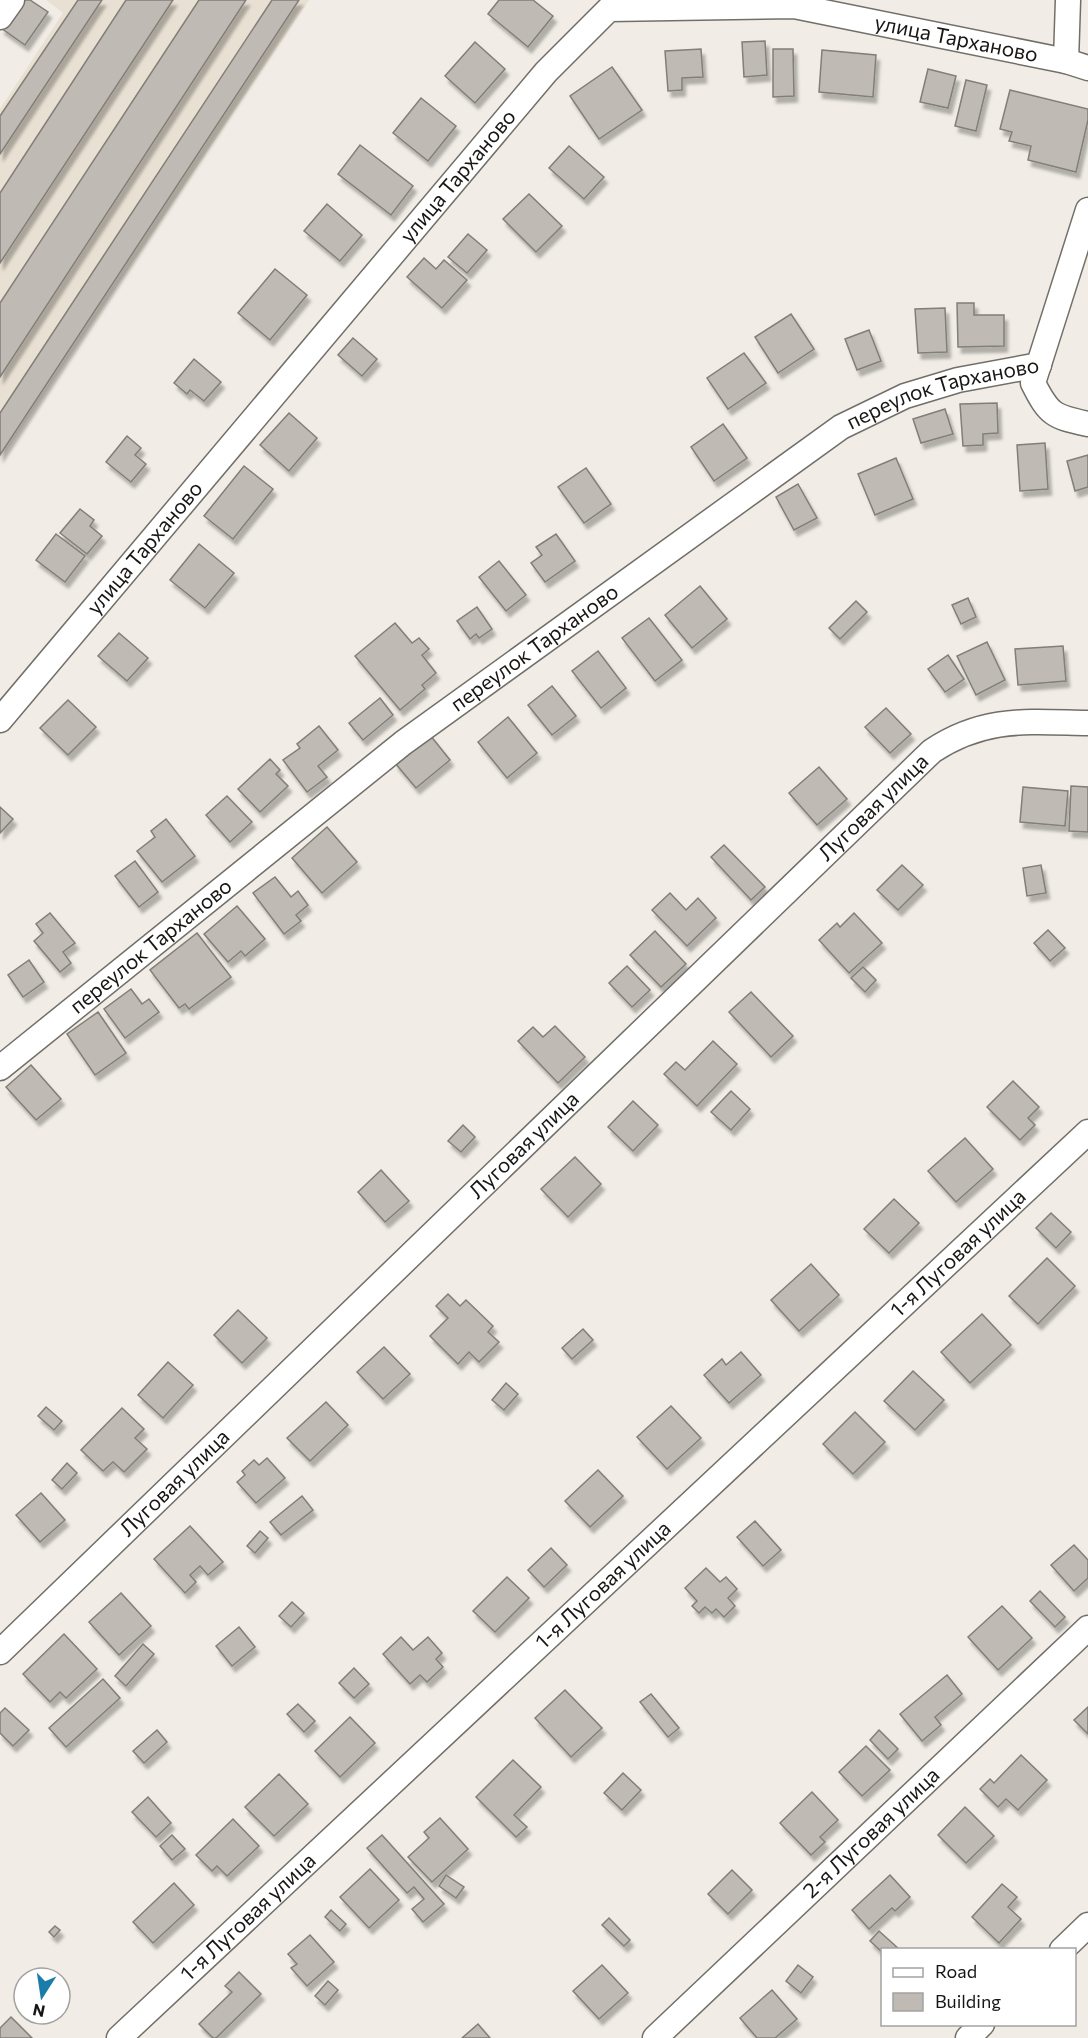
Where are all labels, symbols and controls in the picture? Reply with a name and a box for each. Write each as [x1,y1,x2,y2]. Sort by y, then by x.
street label: улица Тарханово [873,9,1040,66]
street label: улица Тарханово [394,104,520,247]
street label: переулок Тарханово [842,351,1041,434]
street label: улица Тарханово [81,475,207,619]
street label: переулок Тарханово [445,578,623,716]
street label: Луговая улица [812,748,933,865]
street label: переулок Тарханово [64,872,236,1018]
street label: Луговая улица [463,1086,583,1203]
street label: 1-я Луговая улица [885,1183,1030,1321]
street label: Луговая улица [114,1423,234,1541]
street label: 1-я Луговая улица [530,1515,675,1653]
street label: 2-я Луговая улица [797,1762,944,1902]
street label: 1-я Луговая улица [175,1847,320,1985]
legend [881,1948,1076,2026]
text: Road [935,1960,977,1982]
north arrow [12,1966,72,2026]
text: Building [935,1990,1001,2012]
text: N [31,2001,47,2022]

